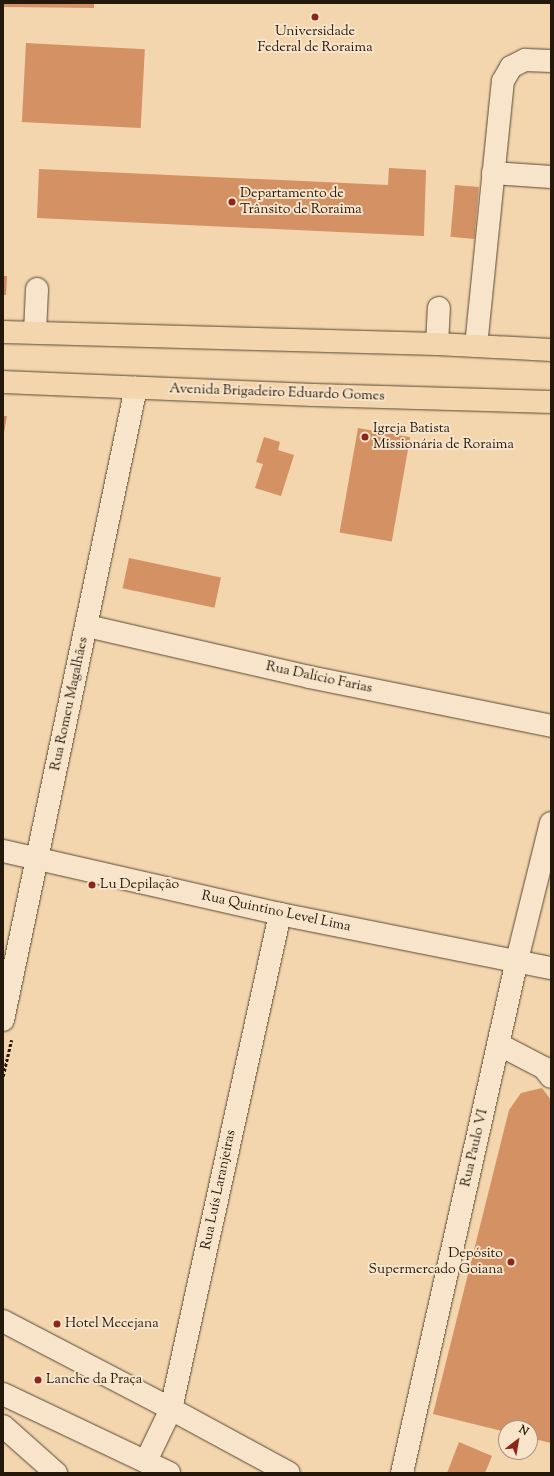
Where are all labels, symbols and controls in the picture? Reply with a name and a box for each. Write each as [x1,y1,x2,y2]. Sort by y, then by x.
marker: Universidade Federal de Roraima [310,12,320,22]
place label: Universidade Federal de Roraima [257,24,373,56]
place label: Departamento de Trânsito de Roraima [240,186,362,218]
marker: Departamento de Trânsito de Roraima [227,197,237,207]
street label: Avenida Brigadeiro Eduardo Gomes [169,381,385,405]
place label: Igreja Batista Missionária de Roraima [373,421,514,454]
marker: Igreja Batista Missionária de Roraima [360,432,370,442]
street label: Rua Romeu Magalhães [48,636,92,772]
street label: Rua Dalício Farias [264,659,374,697]
place label: Lu Depilação [100,877,179,893]
marker: Lu Depilação [87,880,97,890]
street label: Rua Quintino Level Lima [200,888,352,936]
street label: Rua Paulo VI [458,1107,492,1189]
street label: Rua Luís Laranjeiras [198,1129,240,1251]
place label: Depósito Supermercado Goiana [369,1246,503,1278]
marker: Depósito Supermercado Goiana [506,1257,516,1267]
place label: Hotel Mecejana [65,1316,159,1332]
marker: Hotel Mecejana [52,1319,62,1329]
place label: Lanche da Praça [46,1372,142,1388]
marker: Lanche da Praça [33,1375,43,1385]
north arrow [498,1420,538,1460]
text: N [516,1421,532,1440]

